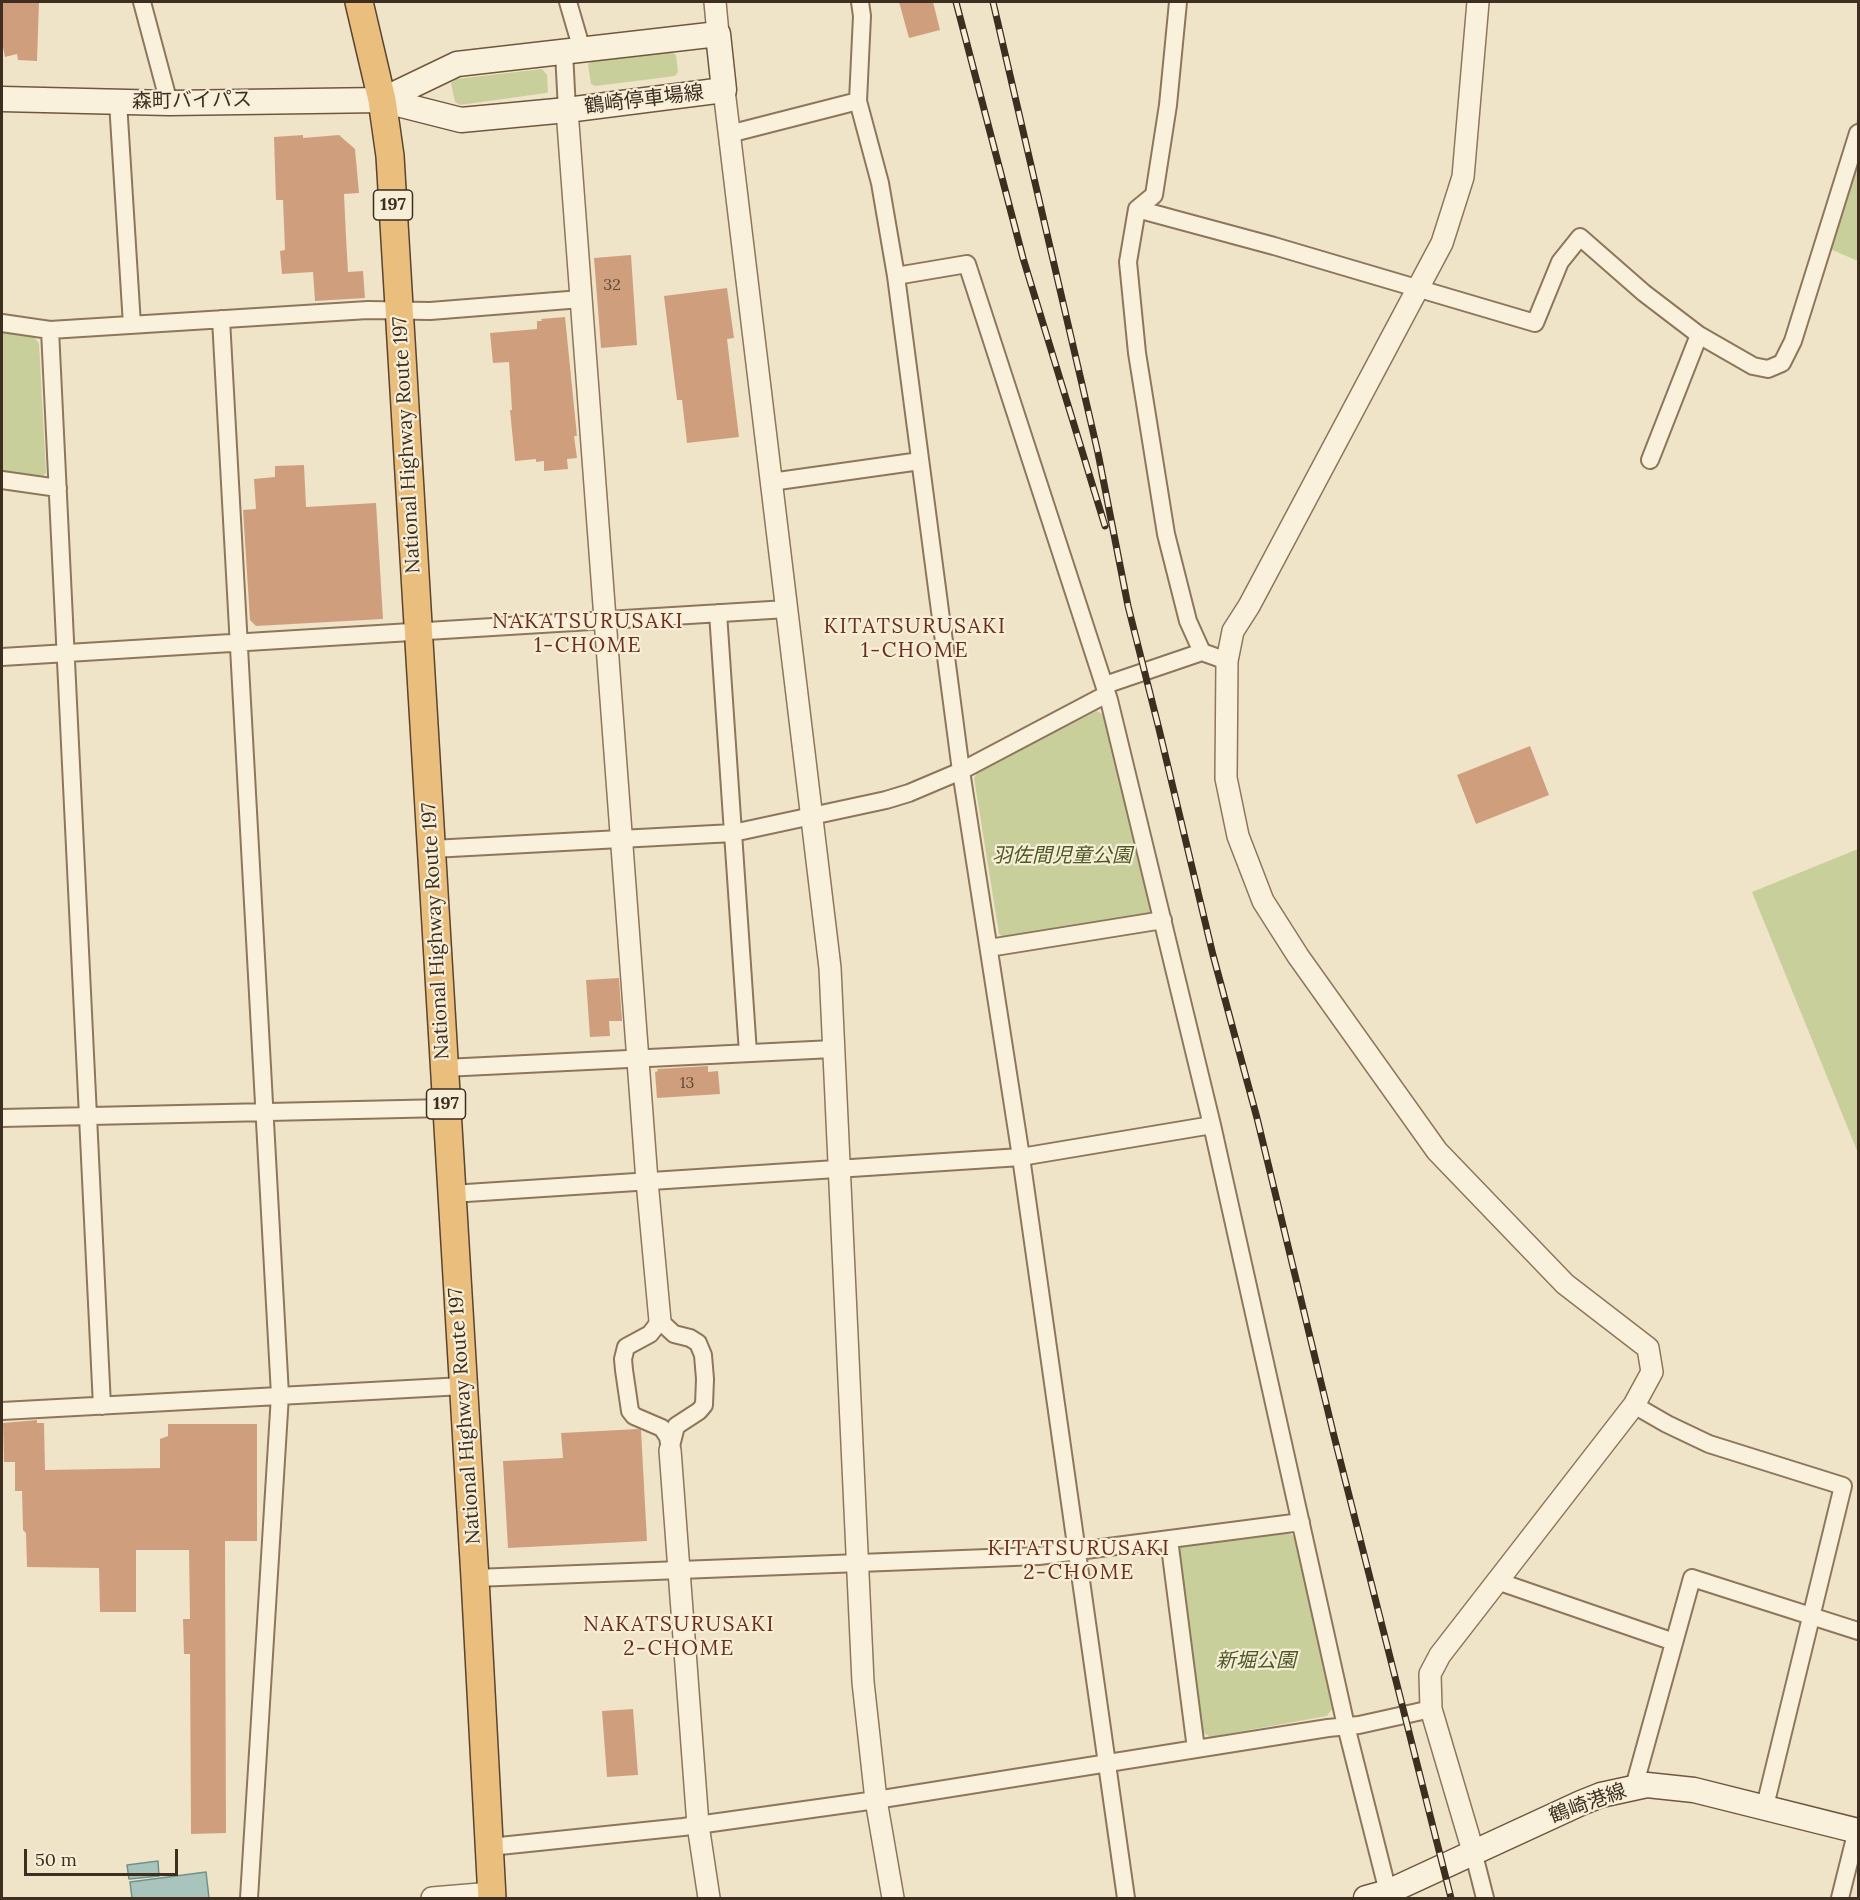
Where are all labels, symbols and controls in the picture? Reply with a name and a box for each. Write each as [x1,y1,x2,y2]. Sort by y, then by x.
street label: 鶴崎停車場線 [583,81,705,119]
street label: 森町バイパス [132,88,252,114]
road number: 197 [374,190,412,220]
house number: 32 [603,275,621,295]
street label: National Highway Route 197 [388,316,426,574]
district label: NAKATSURUSAKI 1-CHOME [492,609,684,659]
district label: KITATSURUSAKI 1-CHOME [824,614,1006,664]
street label: National Highway Route 197 [417,802,455,1060]
park label: 羽佐間児童公園 [992,844,1132,868]
house number: 13 [680,1073,694,1093]
road number: 197 [426,1089,466,1119]
street label: National Highway Route 197 [444,1287,486,1545]
district label: KITATSURUSAKI 2-CHOME [988,1536,1170,1586]
district label: NAKATSURUSAKI 2-CHOME [583,1612,775,1662]
park label: 新堀公園 [1216,1649,1296,1673]
street label: 鶴崎港線 [1546,1779,1630,1829]
scale bar [27,1837,182,1875]
text: 50 m [35,1848,77,1871]

